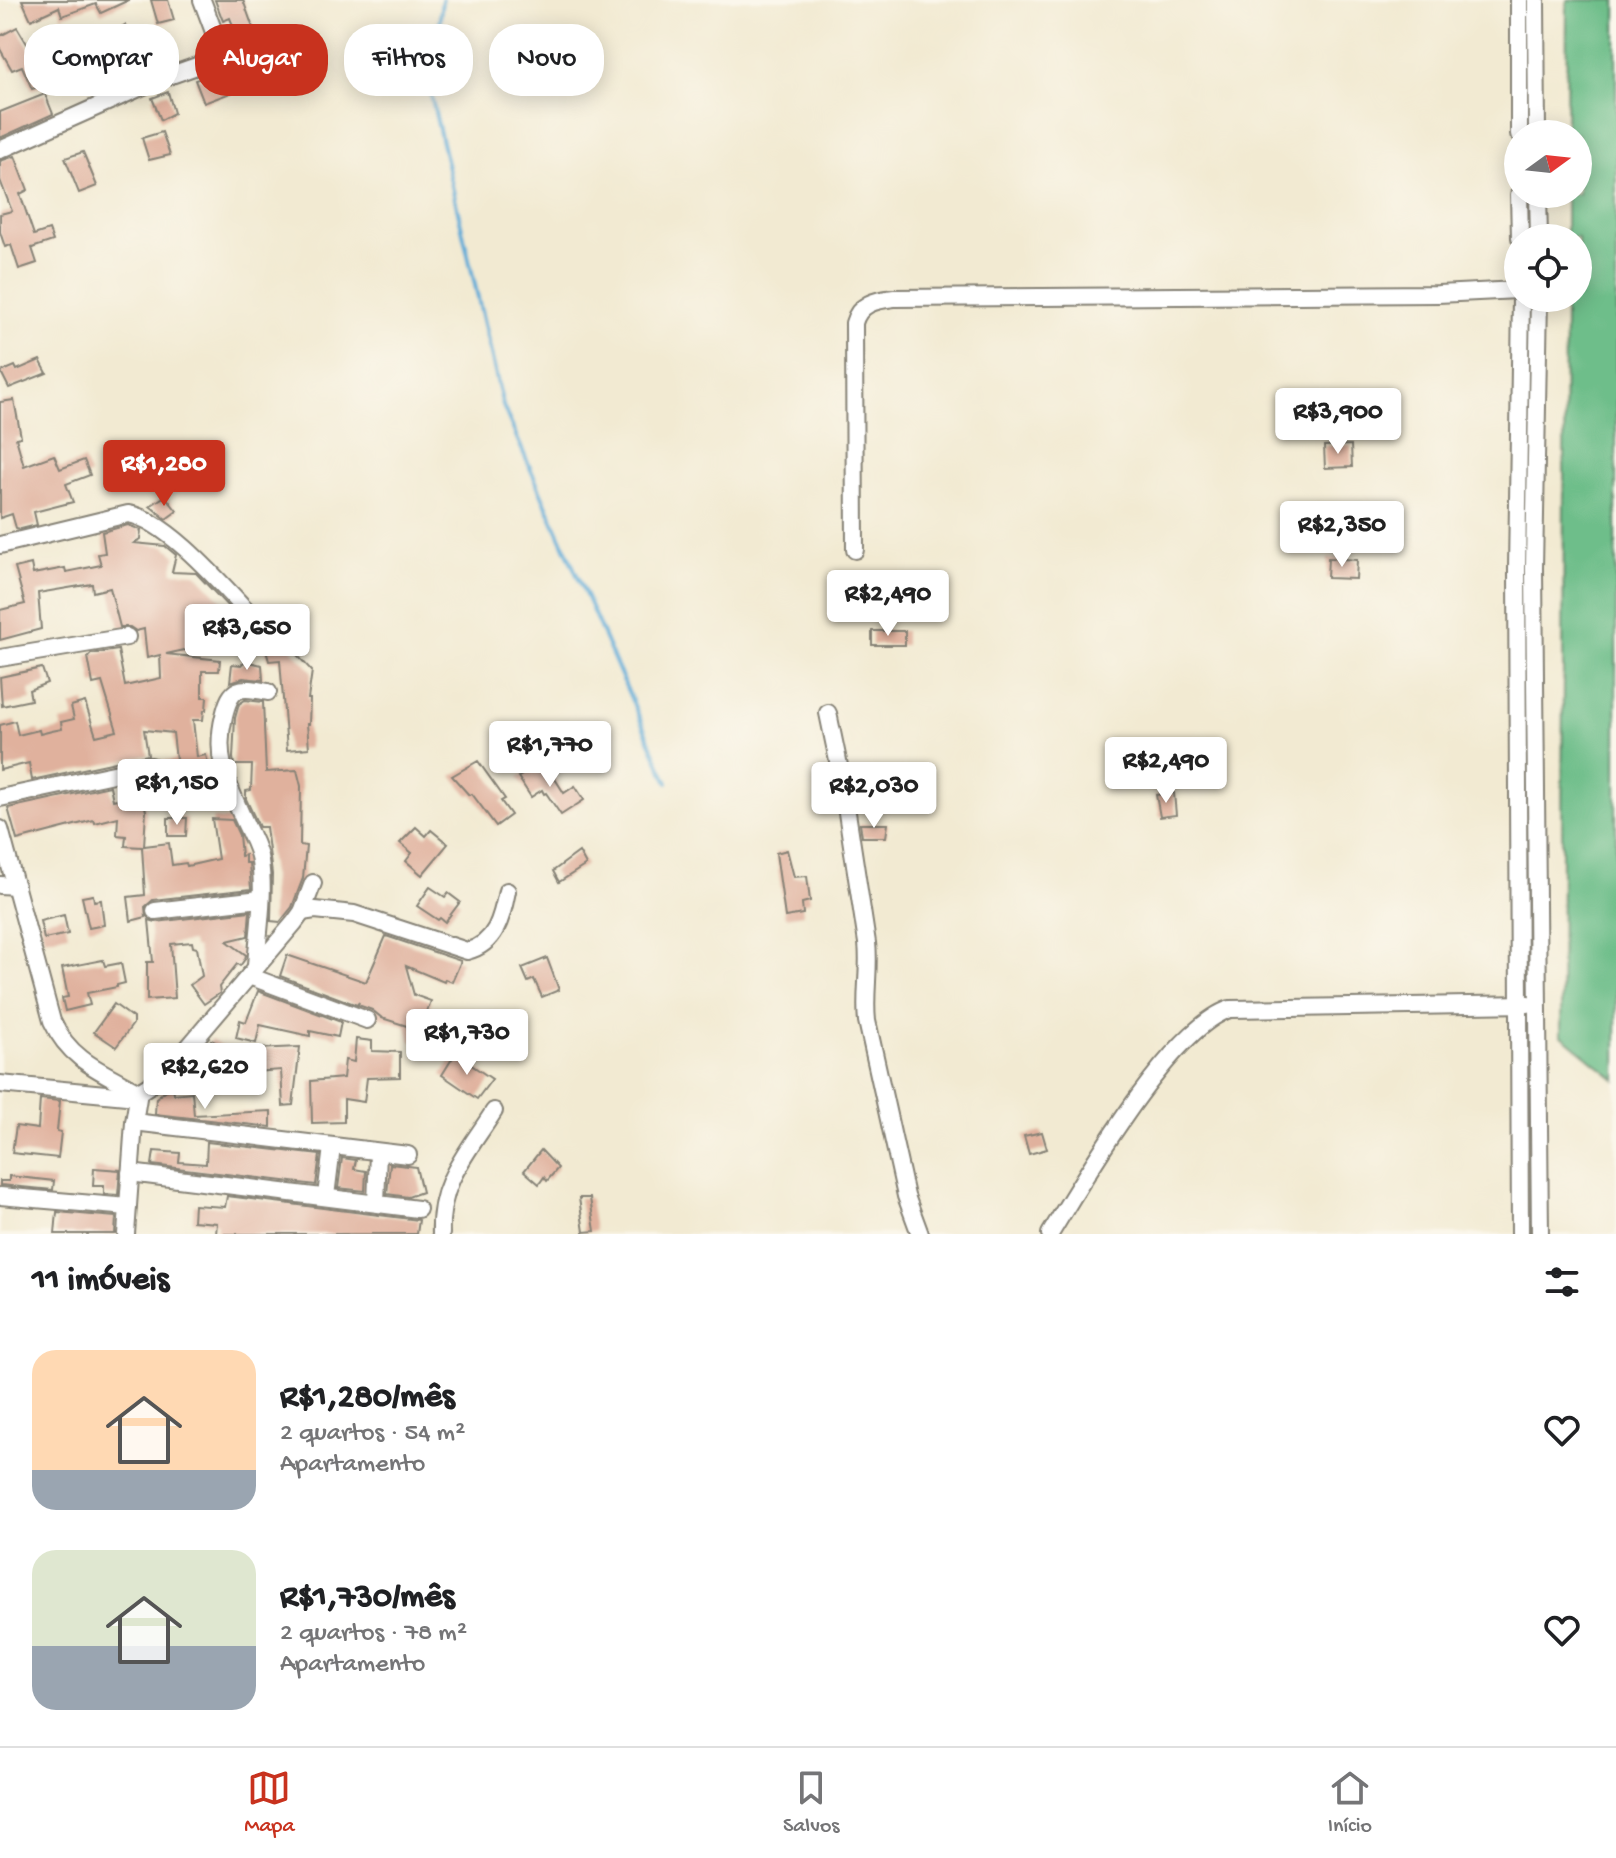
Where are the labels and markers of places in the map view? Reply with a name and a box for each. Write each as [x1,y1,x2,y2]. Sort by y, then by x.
pin: R$3,900 [1264,388,1412,456]
pin: R$1,280 [90,440,238,508]
pin: R$2,350 [1268,501,1416,569]
pin: R$2,490 [814,570,962,638]
pin: R$3,650 [173,604,321,672]
pin: R$1,770 [476,721,624,789]
pin: R$2,490 [1092,737,1240,805]
pin: R$1,150 [103,759,251,827]
pin: R$2,030 [800,762,948,830]
pin: R$1,730 [393,1009,541,1077]
pin: R$2,620 [131,1043,279,1111]

